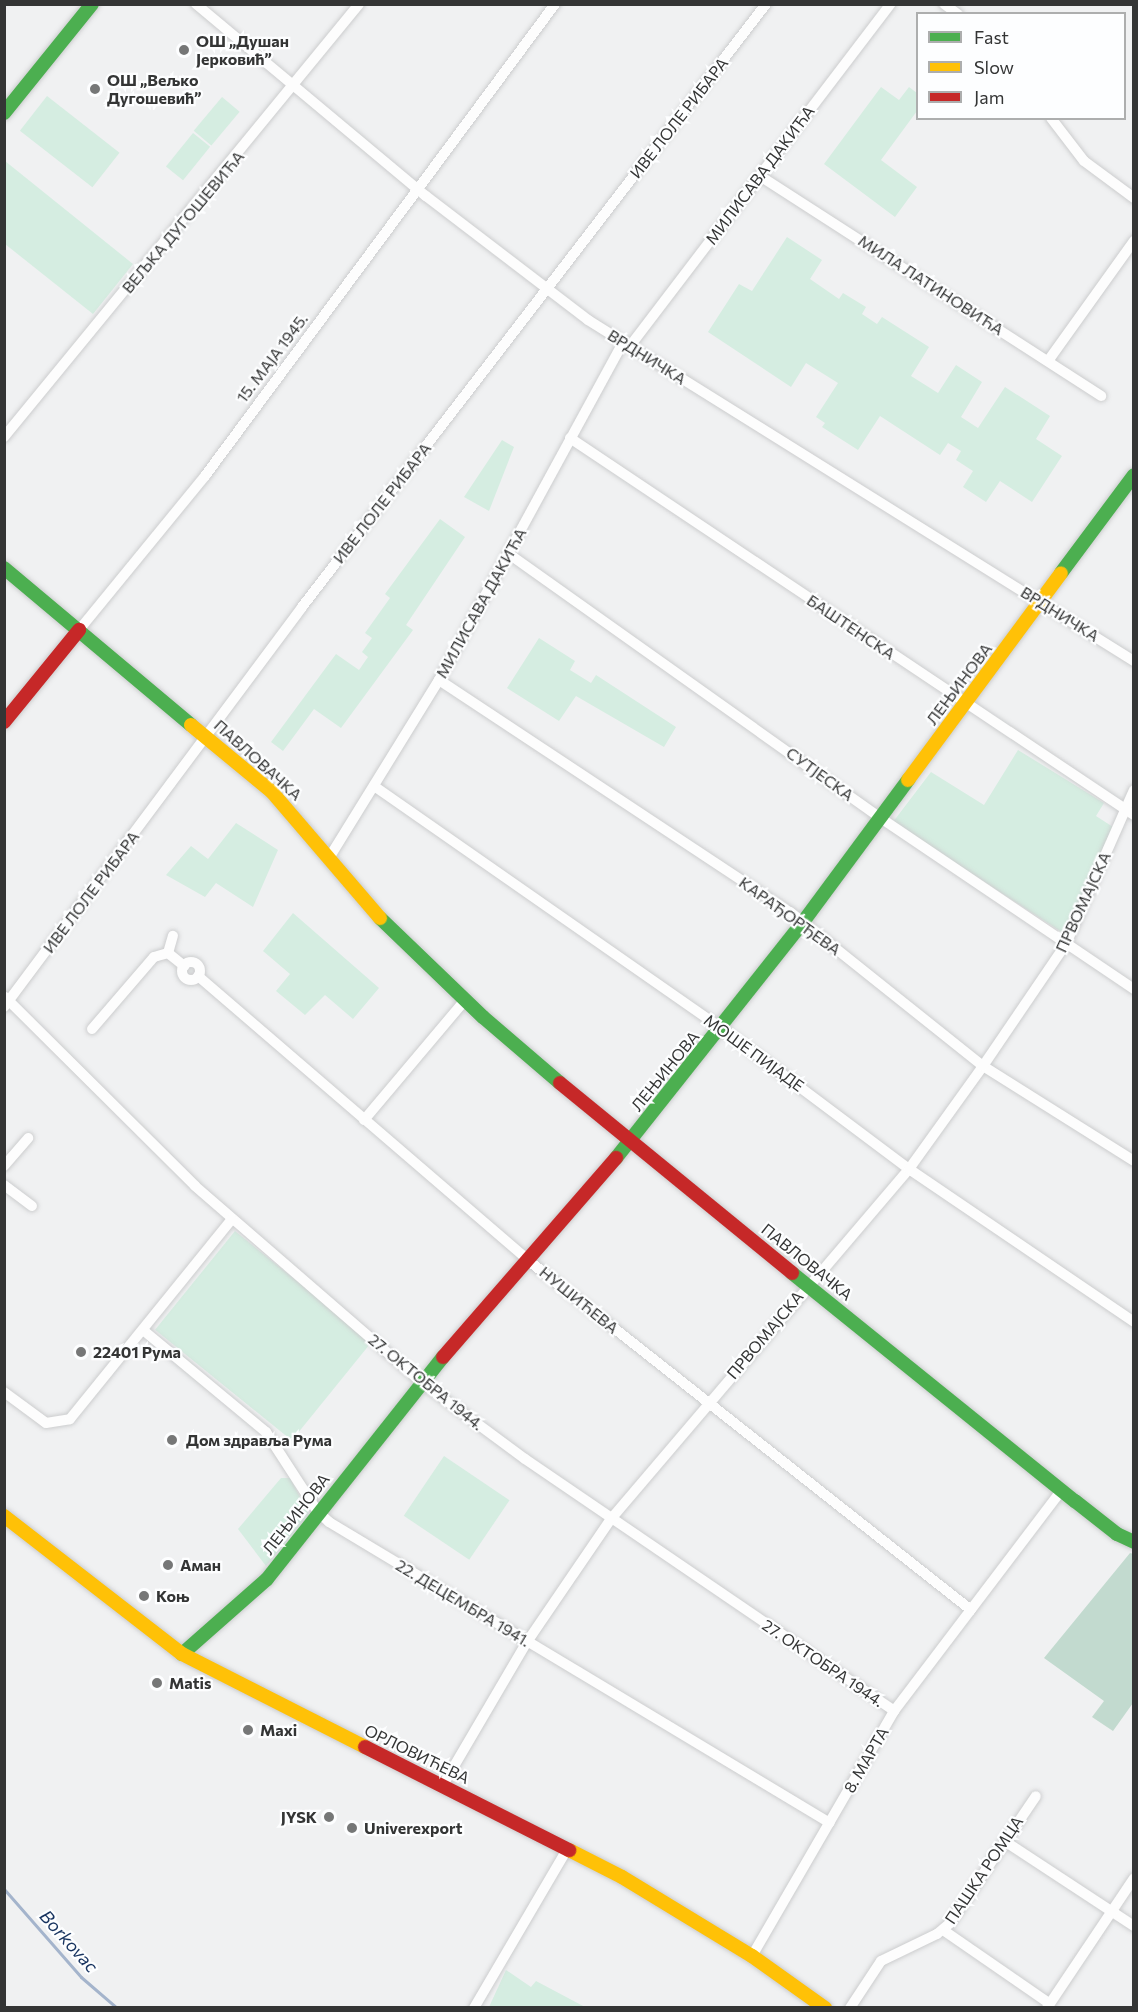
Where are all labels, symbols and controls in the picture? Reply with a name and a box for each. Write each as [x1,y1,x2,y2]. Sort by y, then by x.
legend [916,12,1126,120]
text: Fast [974,26,1009,48]
place label: ОШ „Душан Јерковић” [196,31,289,69]
marker: ОШ „Душан Јерковић” [177,43,191,57]
street label: ИВЕ ЛОЛЕ РИБАРА [626,54,732,182]
text: Slow [974,56,1014,78]
place label: ОШ „Вељко Дугошевић” [107,70,202,108]
marker: ОШ „Вељко Дугошевић” [88,82,102,96]
text: Jam [974,86,1004,108]
street label: МИЛИСАВА ДАКИЋА [702,102,818,248]
street label: ВЕЉКА ДУГОШЕВИЋА [118,147,248,297]
street label: МИЛА ЛАТИНОВИЋА [855,231,1007,339]
street label: 15. МАЈА 1945. [232,310,312,406]
street label: ВРДНИЧКА [604,325,690,389]
street label: ИВЕ ЛОЛЕ РИБАРА [329,439,435,567]
street label: МИЛИСАВА ДАКИЋА [432,525,530,681]
street label: ВРДНИЧКА [1017,582,1103,646]
street label: БАШТЕНСКА [803,590,899,664]
street label: ЛЕЊИНОВА [922,639,996,729]
street label: ПАВЛОВАЧКА [210,716,306,804]
street label: СУТЈЕСКА [782,743,858,805]
street label: ИВЕ ЛОЛЕ РИБАРА [39,827,143,957]
street label: ПРВОМАЈСКА [1051,849,1115,955]
street label: КАРАЂОРЂЕВА [735,873,845,959]
street label: МОШЕ ПИЈАДЕ [700,1010,808,1096]
street label: ЛЕЊИНОВА [627,1027,703,1115]
street label: ПАВЛОВАЧКА [758,1219,856,1305]
street label: НУШИЋЕВА [536,1262,622,1338]
street label: ПРВОМАЈСКА [723,1287,807,1383]
street label: 27. ОКТОБРА 1944. [365,1330,487,1434]
place label: 22401 Рума [93,1342,181,1362]
marker: 22401 Рума [74,1345,88,1359]
place label: Дом здравља Рума [186,1430,332,1450]
marker: Дом здравља Рума [163,1431,181,1449]
street label: ЛЕЊИНОВА [258,1470,334,1558]
place label: Аман [180,1555,221,1575]
street label: 22. ДЕЦЕМБРА 1941. [392,1555,534,1651]
marker: Аман [161,1558,175,1572]
place label: Коњ [156,1586,190,1606]
marker: Коњ [137,1589,151,1603]
street label: 27. ОКТОБРА 1944. [759,1615,887,1711]
place label: Matis [169,1673,211,1693]
marker: Matis [150,1676,164,1690]
place label: Maxi [260,1720,297,1740]
street label: ОРЛОВИЋЕВА [361,1720,473,1788]
marker: Maxi [241,1723,255,1737]
street label: 8. МАРТА [840,1724,892,1796]
place label: JYSK [281,1807,317,1827]
marker: JYSK [322,1810,336,1824]
street label: ПАШКА РОМЦА [941,1812,1027,1928]
place label: Univerexport [364,1818,462,1838]
marker: Univerexport [345,1821,359,1835]
water label: Borkovac [35,1905,103,1977]

